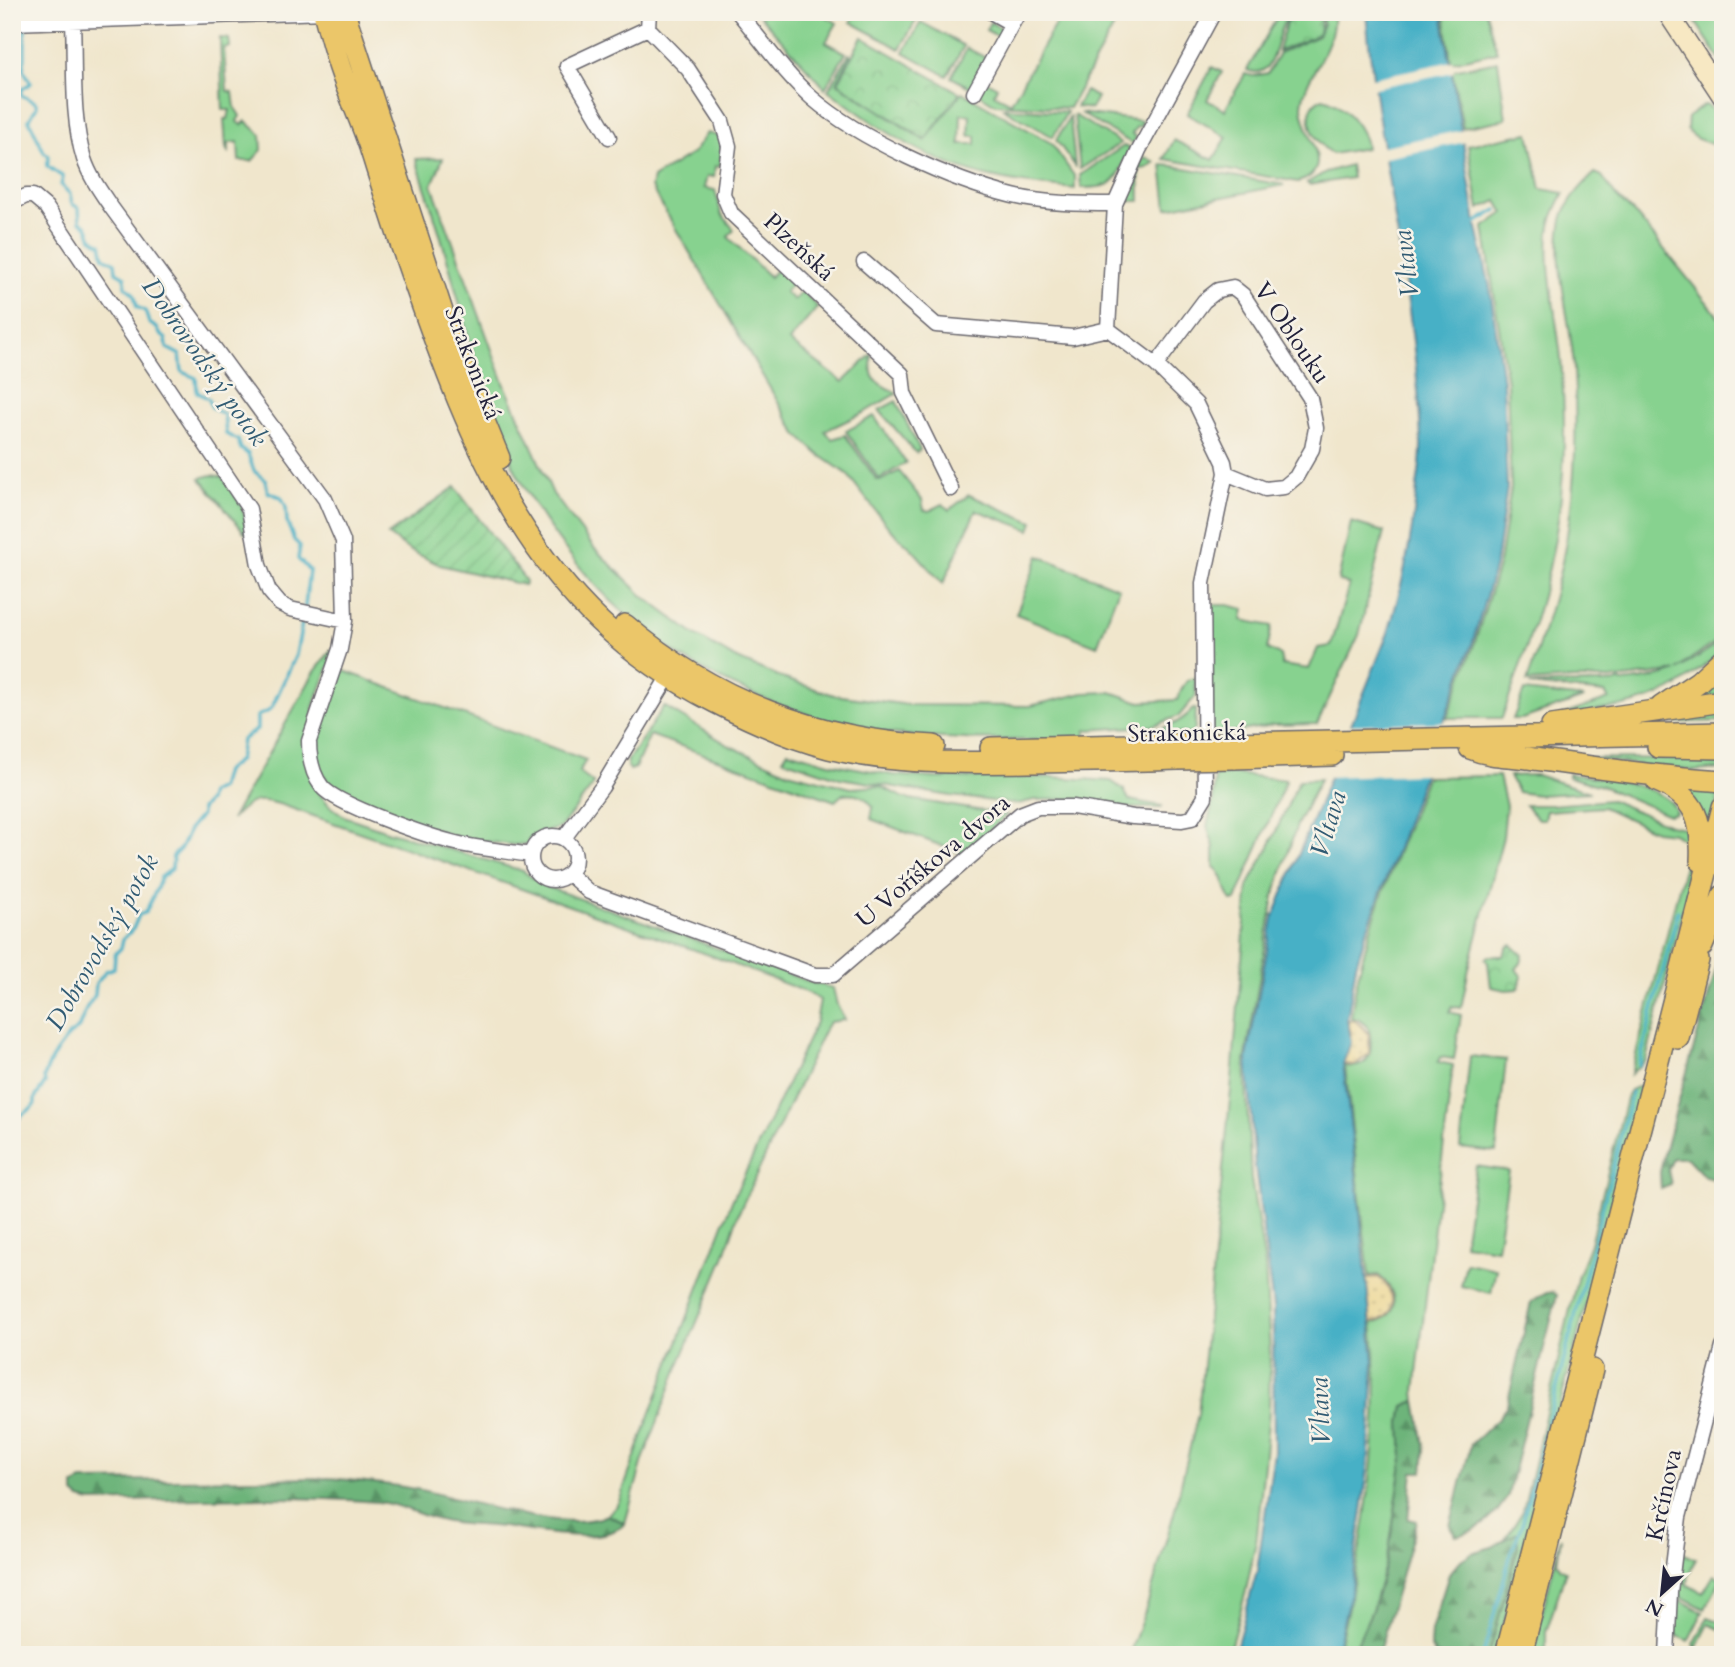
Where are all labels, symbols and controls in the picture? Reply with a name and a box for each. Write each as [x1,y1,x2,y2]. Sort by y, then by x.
street label: Plzeňská [756,205,842,289]
water label: Vltava [1384,228,1428,300]
water label: Dobrovodský potok [134,271,276,453]
street label: V Oblouku [1246,276,1338,390]
street label: Strakonická [436,301,510,425]
street label: Strakonická [1127,715,1247,751]
street label: U Voříškova dvora [849,786,1018,935]
water label: Vltava [1301,786,1355,862]
water label: Dobrovodský potok [37,847,167,1037]
water label: Vltava [1301,1376,1339,1446]
street label: Krčínova [1638,1445,1690,1544]
north arrow [1626,1558,1696,1628]
text: N [1641,1592,1668,1623]

